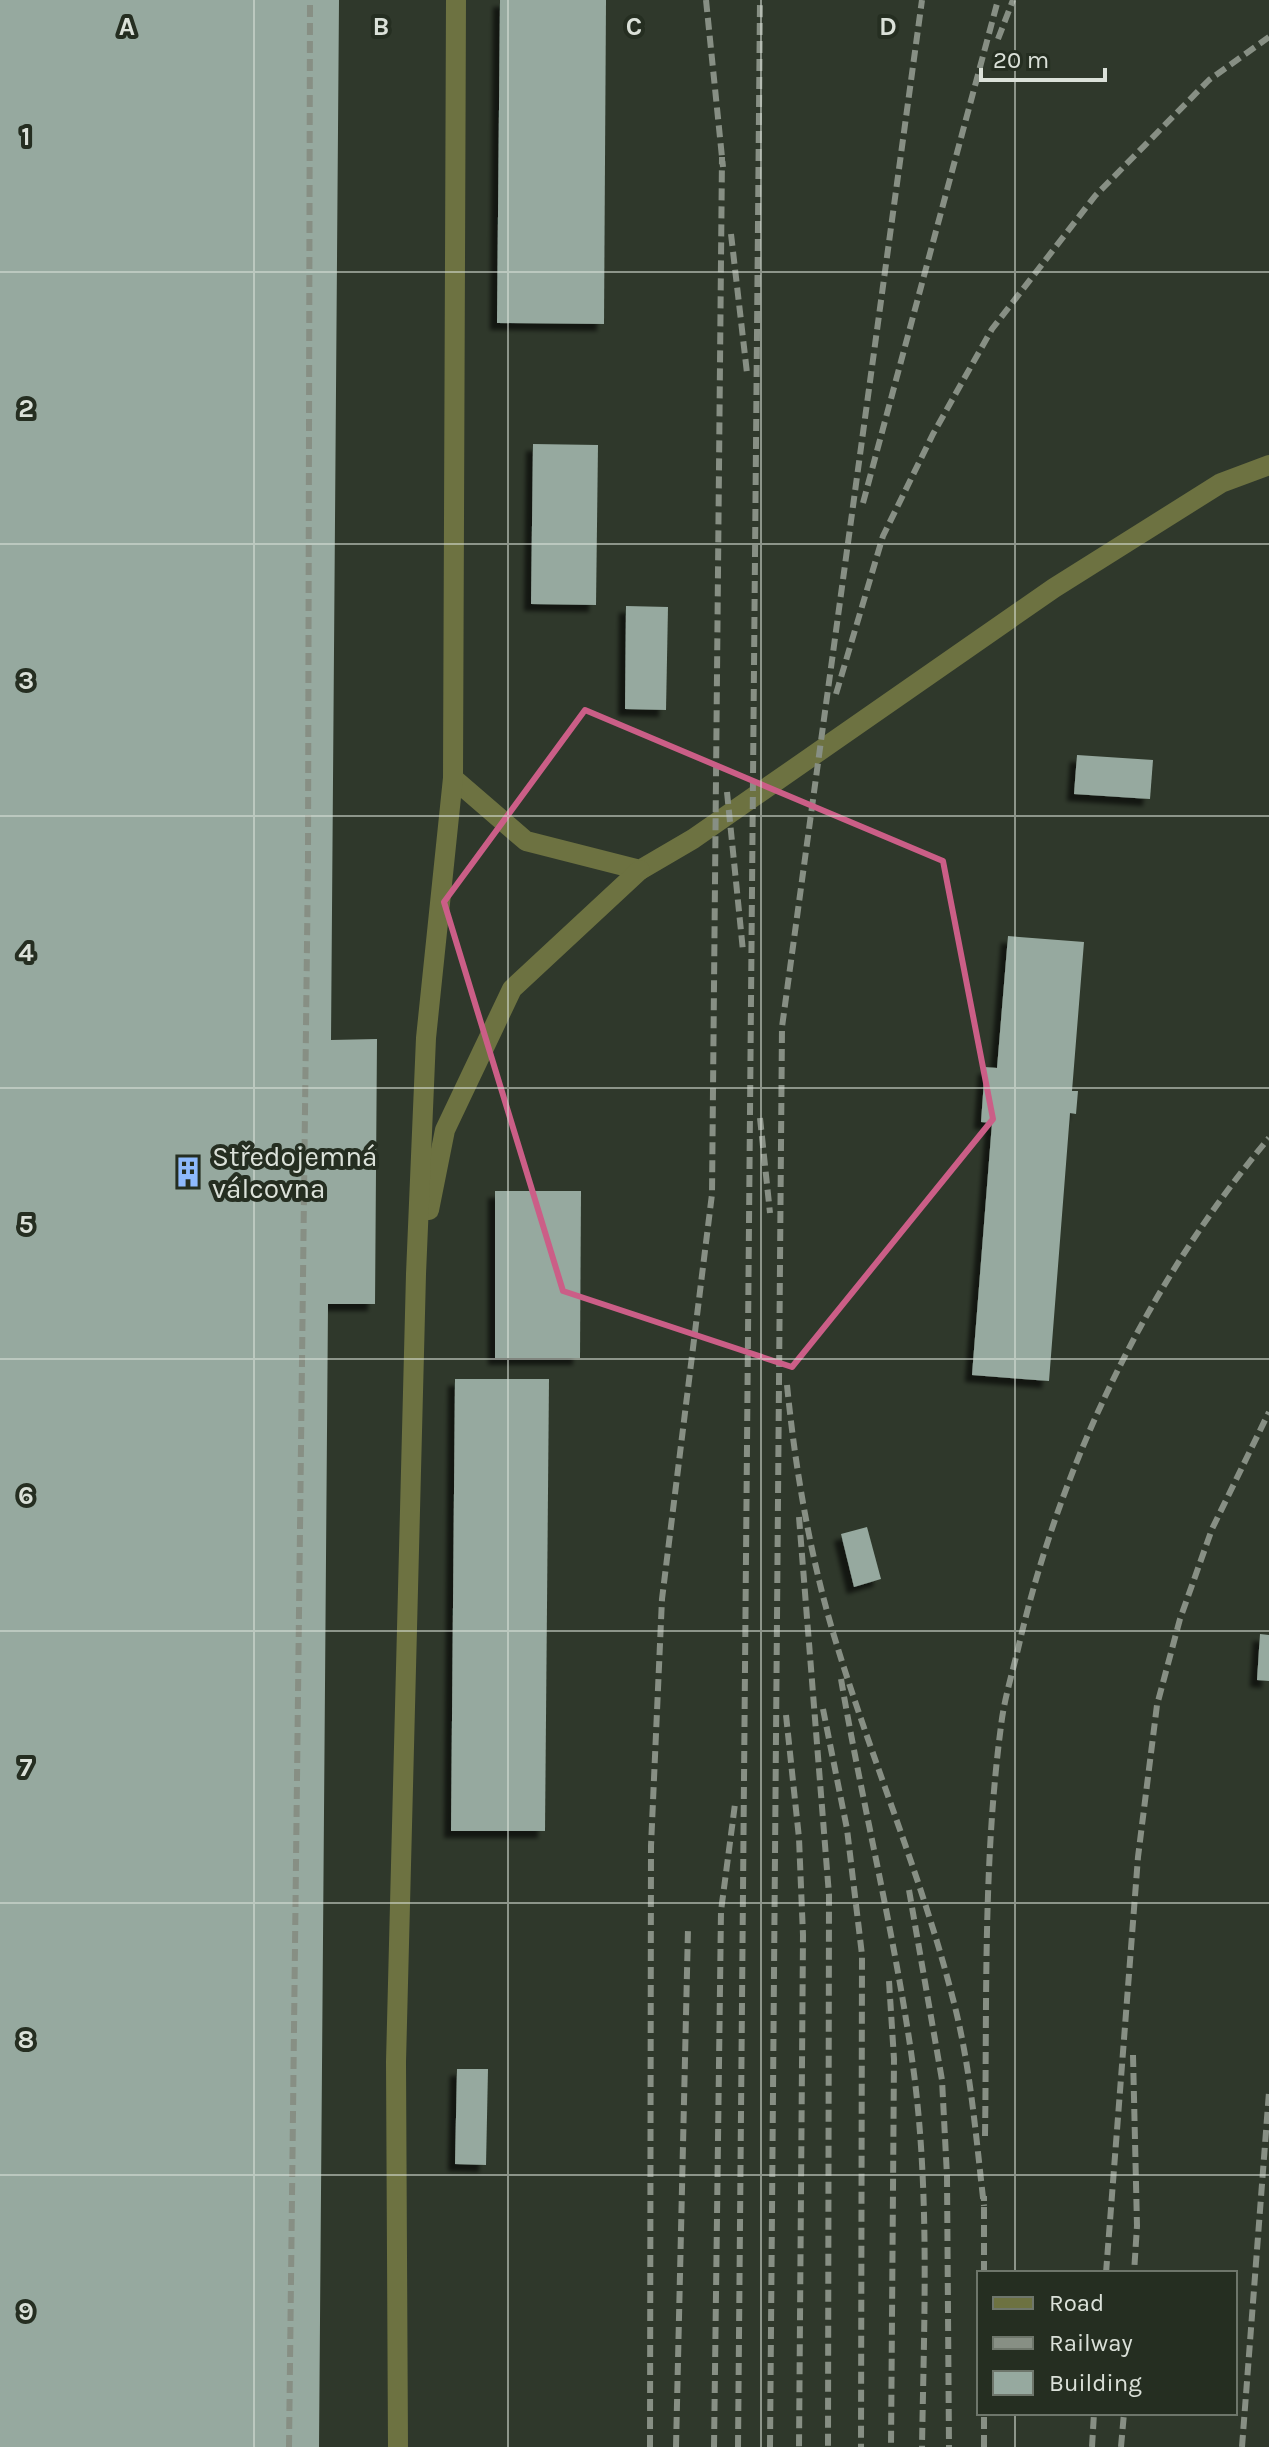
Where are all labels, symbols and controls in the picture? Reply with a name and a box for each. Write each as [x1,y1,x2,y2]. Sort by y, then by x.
text: A [119,11,135,42]
text: B [373,11,389,42]
text: C [626,11,642,42]
text: D [879,11,897,42]
scale bar [981,32,1105,82]
text: 20 m [993,46,1049,74]
text: 1 [21,121,31,152]
text: 2 [18,393,34,424]
text: 3 [18,665,34,696]
text: 4 [18,937,34,968]
place label: Středojemná válcovna [212,1140,378,1205]
building icon: Středojemná válcovna [171,1155,205,1189]
text: 5 [18,1209,34,1240]
text: 6 [18,1480,34,1511]
text: 7 [20,1752,33,1783]
text: 8 [18,2024,34,2055]
legend [977,2271,1237,2415]
text: Road [1049,2289,1104,2317]
text: 9 [18,2296,34,2327]
text: Railway [1049,2329,1133,2357]
text: Building [1049,2369,1142,2397]

